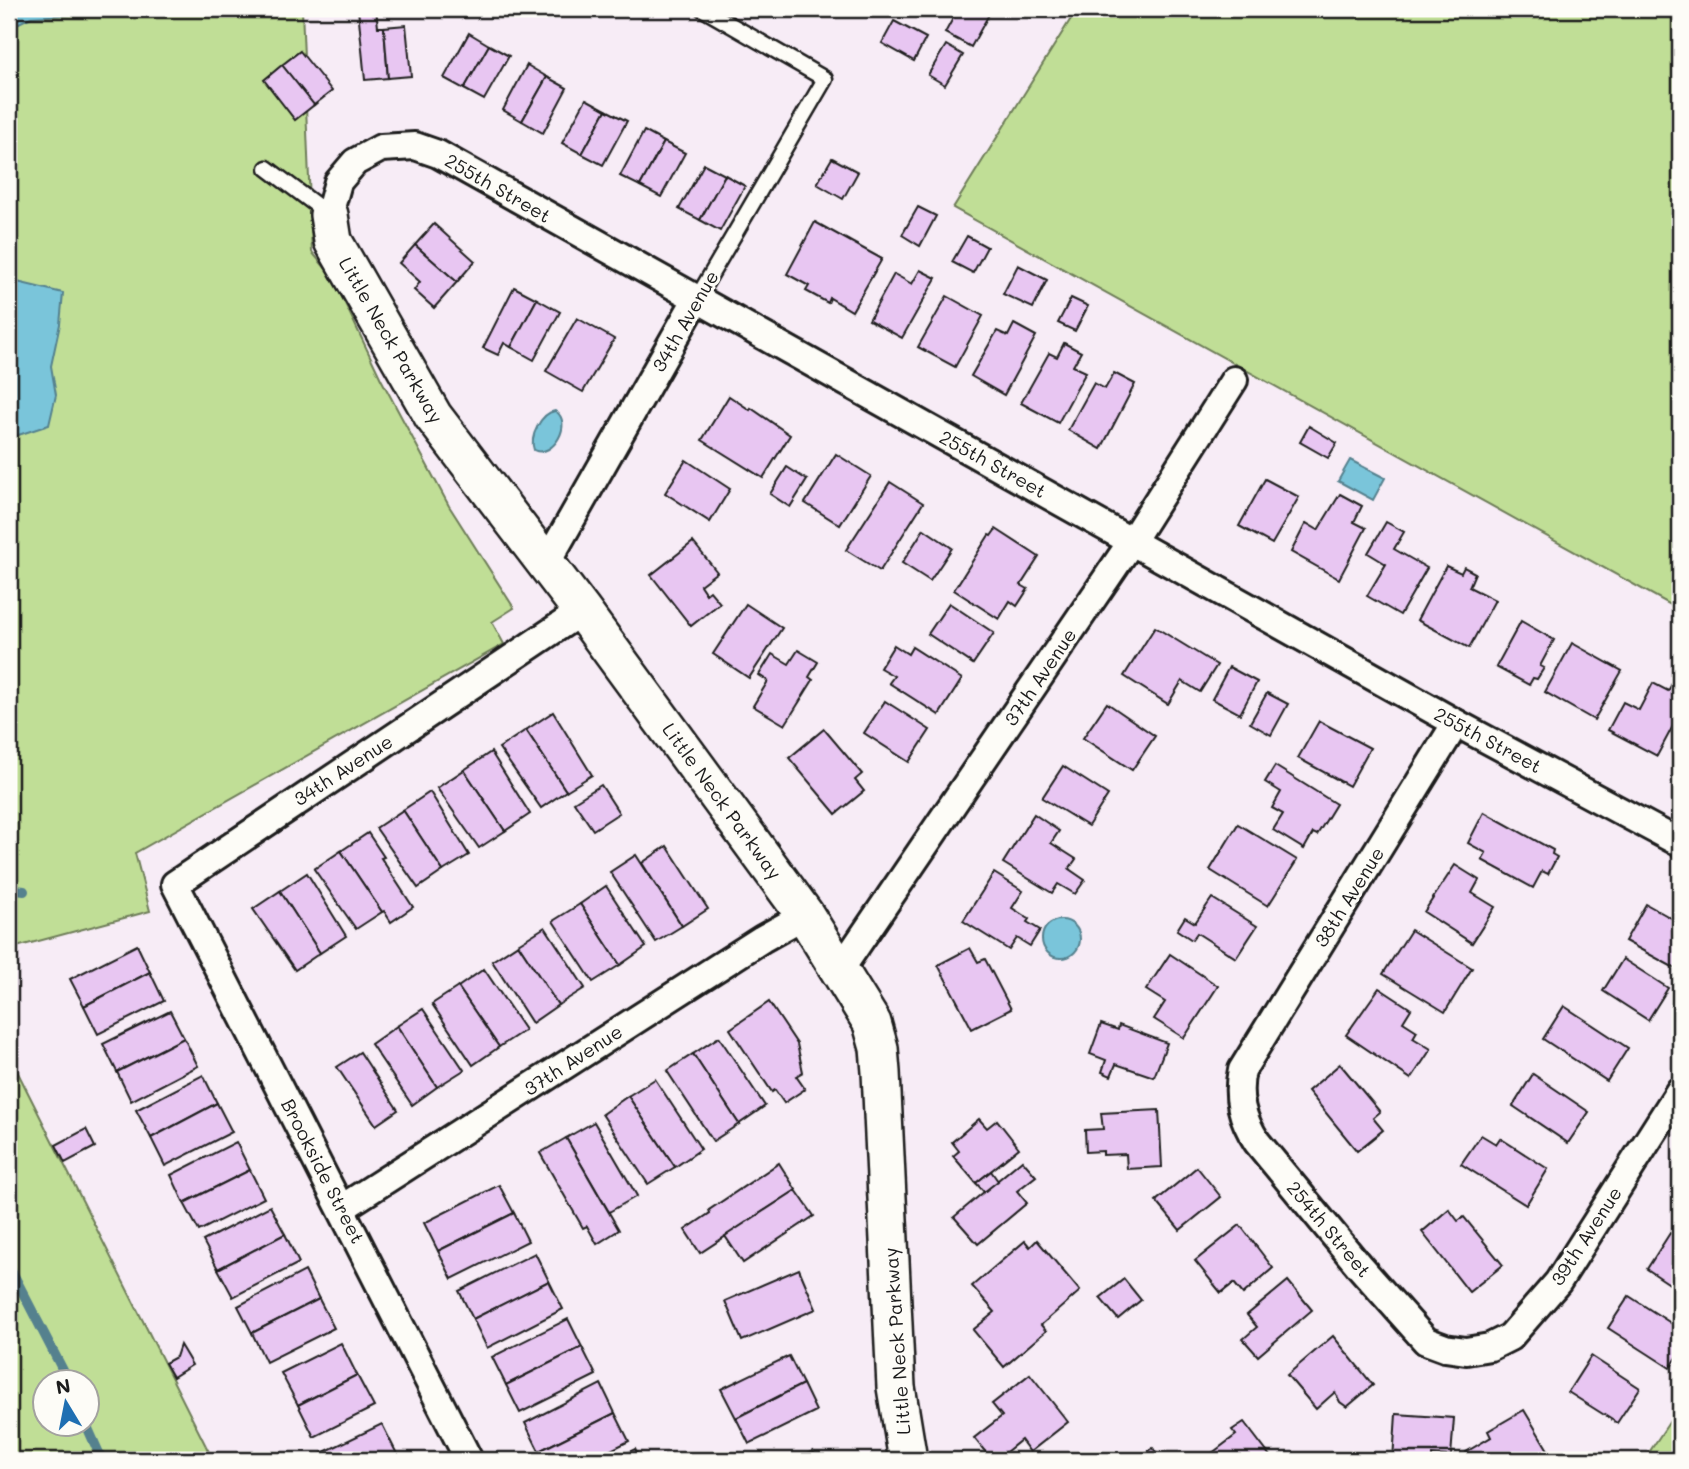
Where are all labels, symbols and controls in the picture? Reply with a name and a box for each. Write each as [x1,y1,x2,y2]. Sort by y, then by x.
street label: 255th Street [441,147,556,228]
street label: Little Neck Parkway [334,252,449,427]
street label: 34th Avenue [645,265,724,376]
street label: 255th Street [935,424,1051,503]
street label: 37th Avenue [998,623,1081,730]
street label: 255th Street [1430,701,1546,778]
street label: Little Neck Parkway [657,717,788,884]
street label: 34th Avenue [288,728,397,811]
street label: 38th Avenue [1308,842,1389,951]
street label: 37th Avenue [519,1018,627,1101]
street label: Brookside Street [276,1094,371,1247]
street label: 254th Street [1282,1175,1377,1282]
street label: 39th Avenue [1544,1181,1627,1290]
street label: Little Neck Parkway [877,1246,916,1436]
north arrow [32,1368,102,1438]
text: N [54,1372,72,1399]

